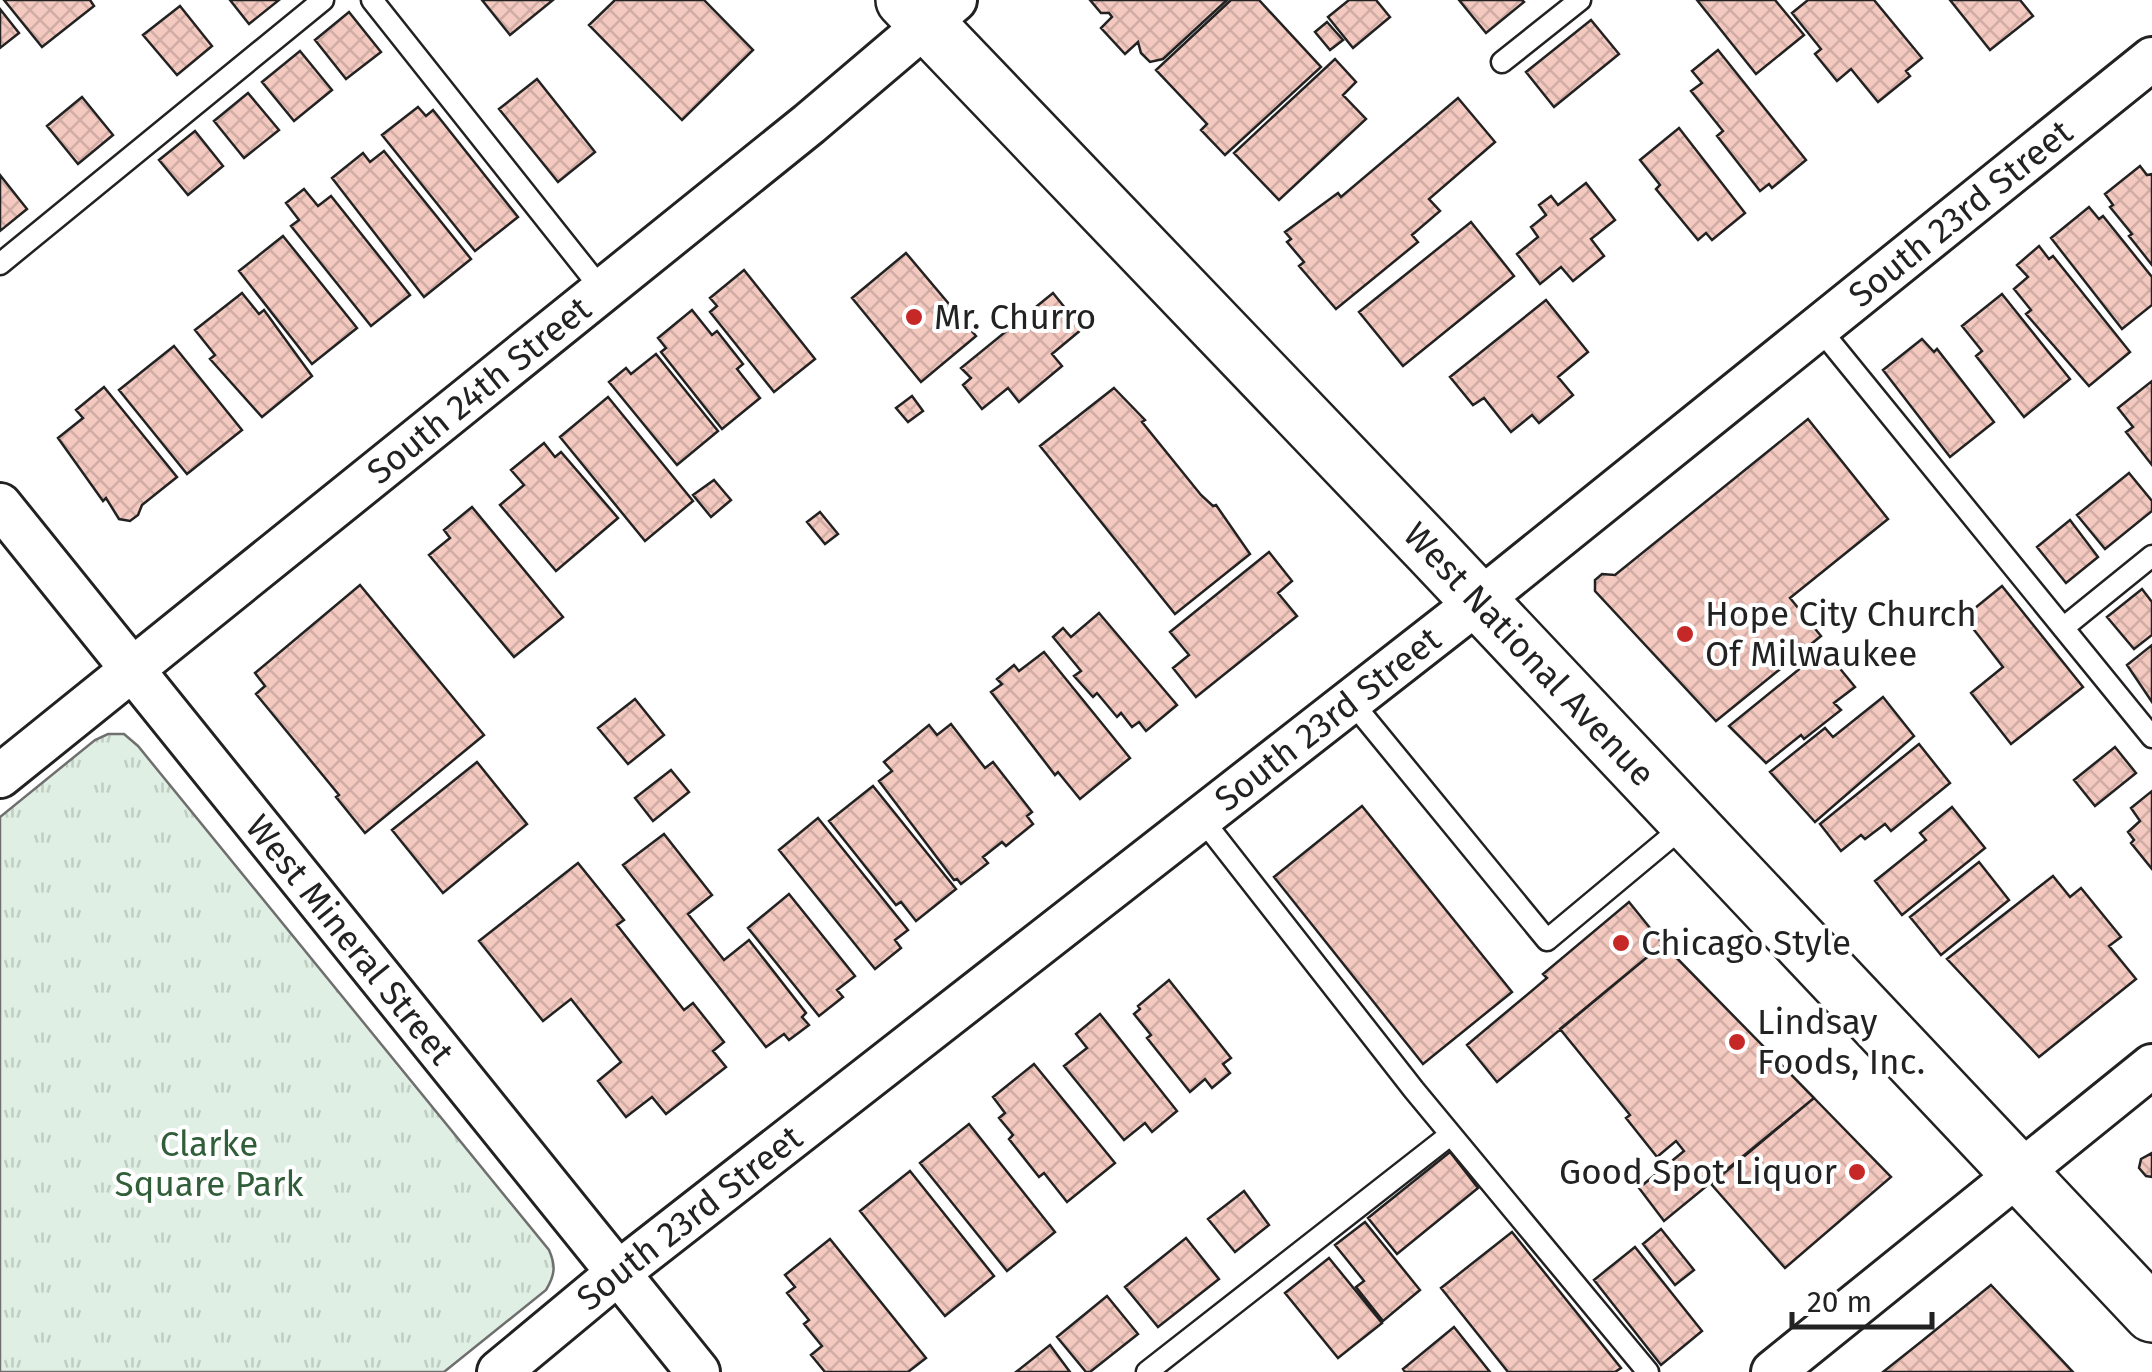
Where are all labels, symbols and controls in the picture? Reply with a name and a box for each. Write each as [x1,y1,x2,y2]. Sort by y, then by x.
street label: South 23rd Street [1840,111,2081,316]
street label: South 24th Street [359,287,599,493]
place label: Mr. Churro [934,296,1096,338]
marker: Mr. Churro [903,306,925,328]
street label: West National Avenue [1395,514,1664,795]
place label: Hope City Church Of Milwaukee [1705,593,1977,675]
street label: South 23rd Street [1206,618,1449,820]
marker: Hope City Church Of Milwaukee [1674,623,1696,645]
street label: West Mineral Street [237,806,463,1073]
place label: Chicago Style [1641,922,1851,964]
marker: Chicago Style [1610,932,1632,954]
place label: Lindsay Foods, Inc. [1757,1001,1925,1083]
marker: Lindsay Foods, Inc. [1726,1031,1748,1053]
street label: South 23rd Street [568,1116,811,1319]
park label: Clarke Square Park [114,1123,304,1205]
place label: Good Spot Liquor [1559,1151,1837,1193]
marker: Good Spot Liquor [1846,1161,1868,1183]
scale bar [1792,1267,1932,1329]
text: 20 m [1807,1284,1872,1320]

